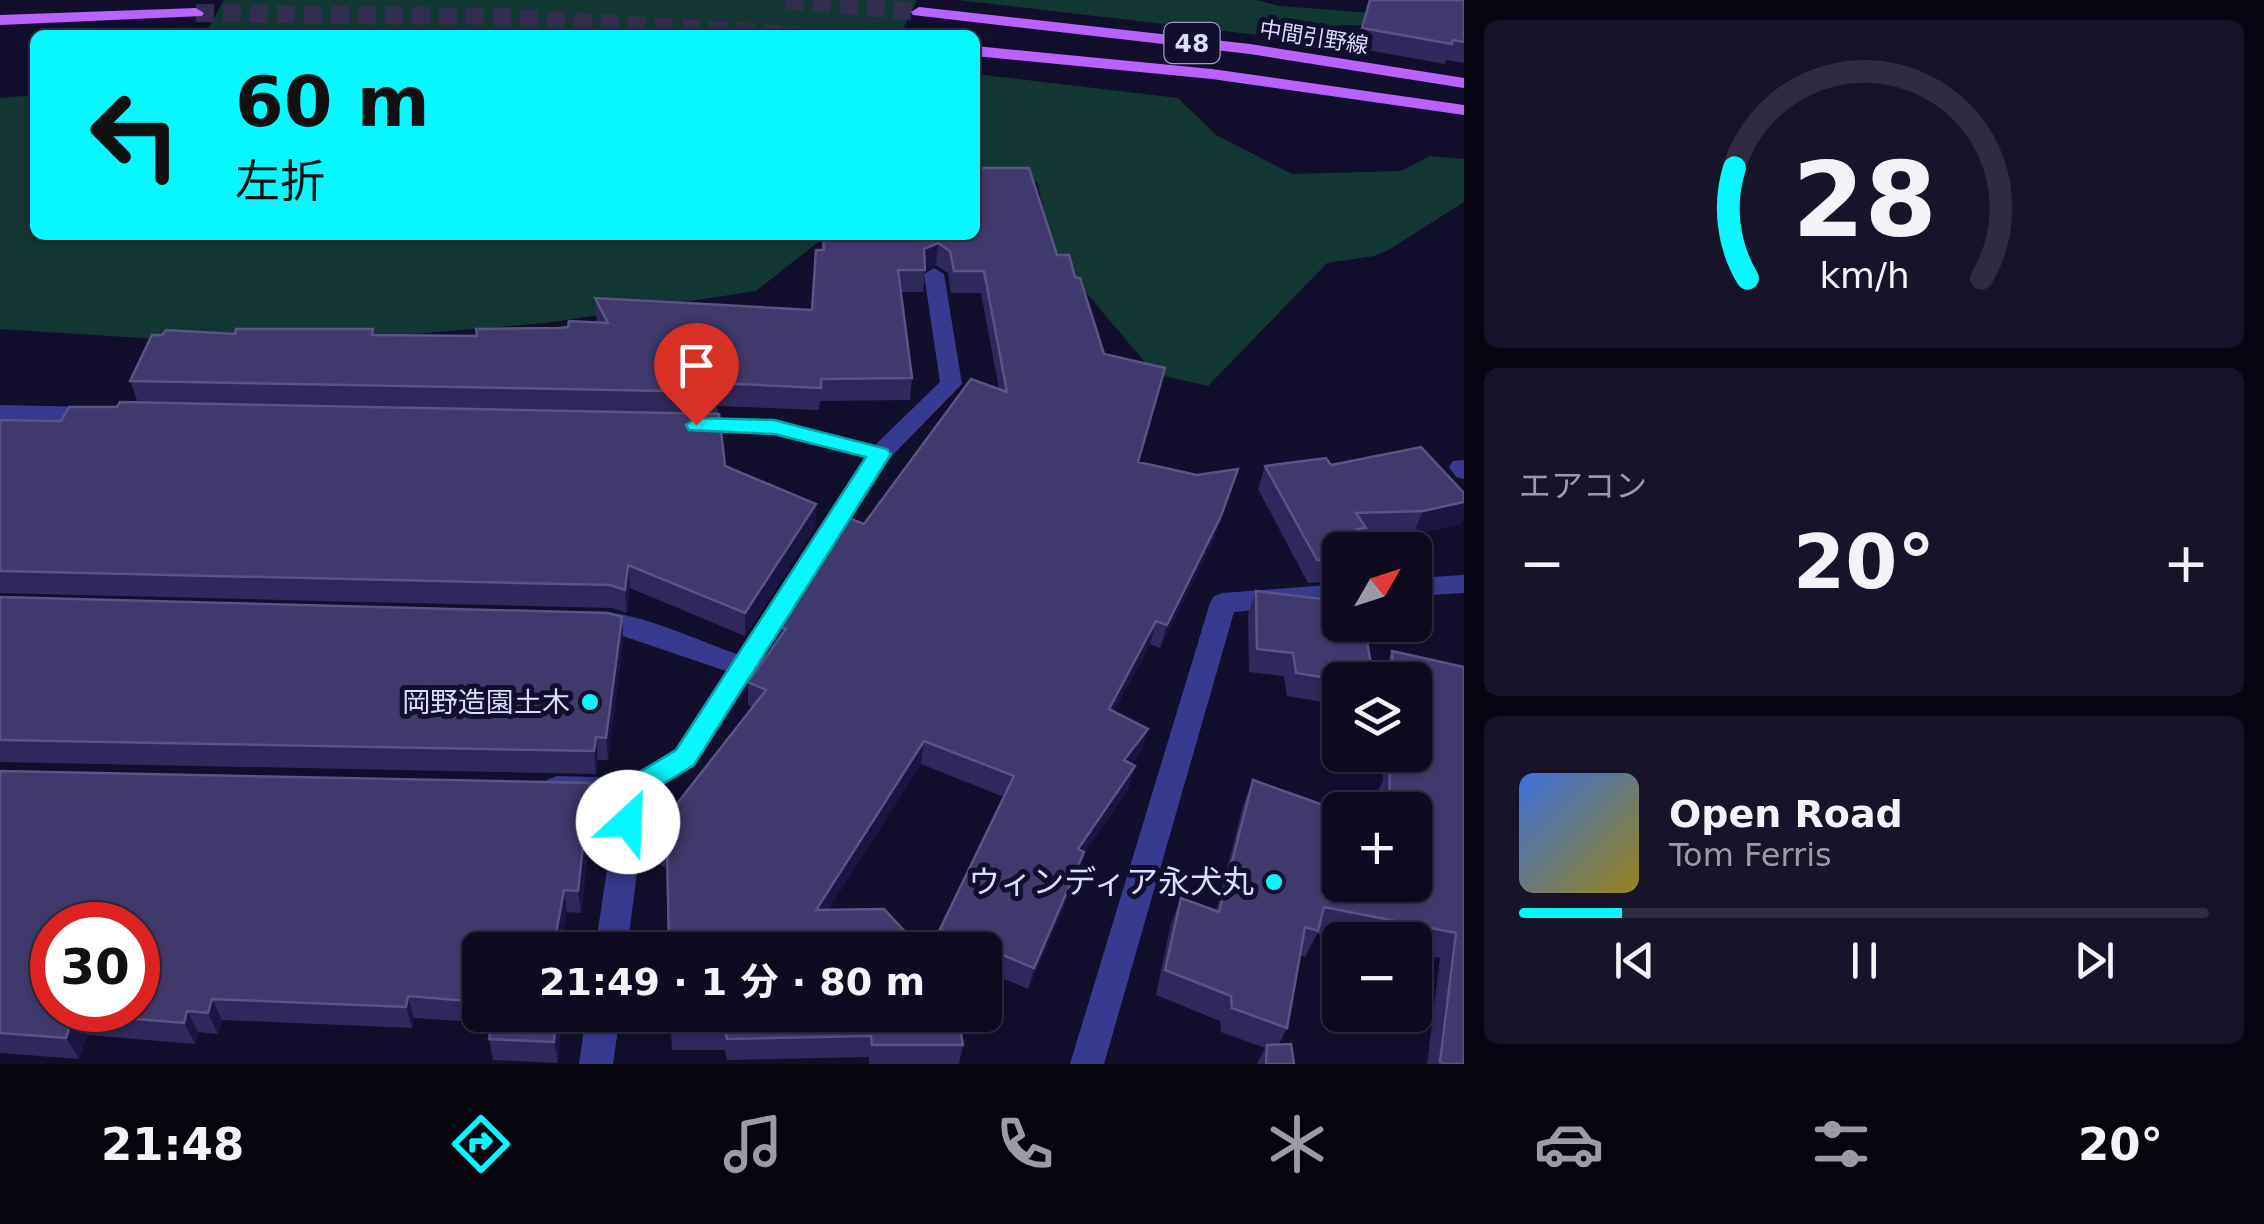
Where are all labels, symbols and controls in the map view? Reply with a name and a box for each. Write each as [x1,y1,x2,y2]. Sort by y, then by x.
street label: 中間引野線 [1258,17,1370,58]
road number: 48 [1164,23,1220,63]
text: 60 m [235,61,430,143]
icon: left [70,70,200,200]
text: 28 [1792,139,1936,261]
text: 左折 [235,155,325,208]
text: km/h [1819,255,1909,296]
pin [654,323,739,426]
icon: arrive [669,338,724,393]
text: エアコン [1519,467,1647,505]
text: 20° [1793,518,1935,606]
text: − [1519,531,1565,595]
text: + [2163,531,2209,595]
north arrow [1322,532,1432,642]
map controls [1322,532,1432,1032]
button: layers [1322,662,1432,772]
place label: 岡野造園土木 [402,686,570,719]
marker: 岡野造園土木 [579,691,601,713]
position arrow [576,770,680,874]
button: + [1322,792,1432,902]
text: Open Road [1669,792,1903,836]
text: Tom Ferris [1669,836,1832,874]
place label: ウィンディア永犬丸 [968,863,1254,901]
marker: ウィンディア永犬丸 [1263,871,1285,893]
speed limit sign: 30 [30,902,160,1032]
button: − [1322,922,1432,1032]
icon: previous [1607,933,1662,988]
icon: pause [1837,933,1892,988]
icon: next [2067,933,2122,988]
text: 21:49 · 1 分 · 80 m [539,960,925,1004]
icon: directions [446,1109,516,1179]
icon: music [718,1109,788,1179]
icon: phone [990,1109,1060,1179]
icon: climate [1262,1109,1332,1179]
icon: car [1534,1109,1604,1179]
icon: filters [1806,1109,1876,1179]
text: 21:48 [101,1118,244,1171]
text: 20° [2078,1118,2163,1171]

